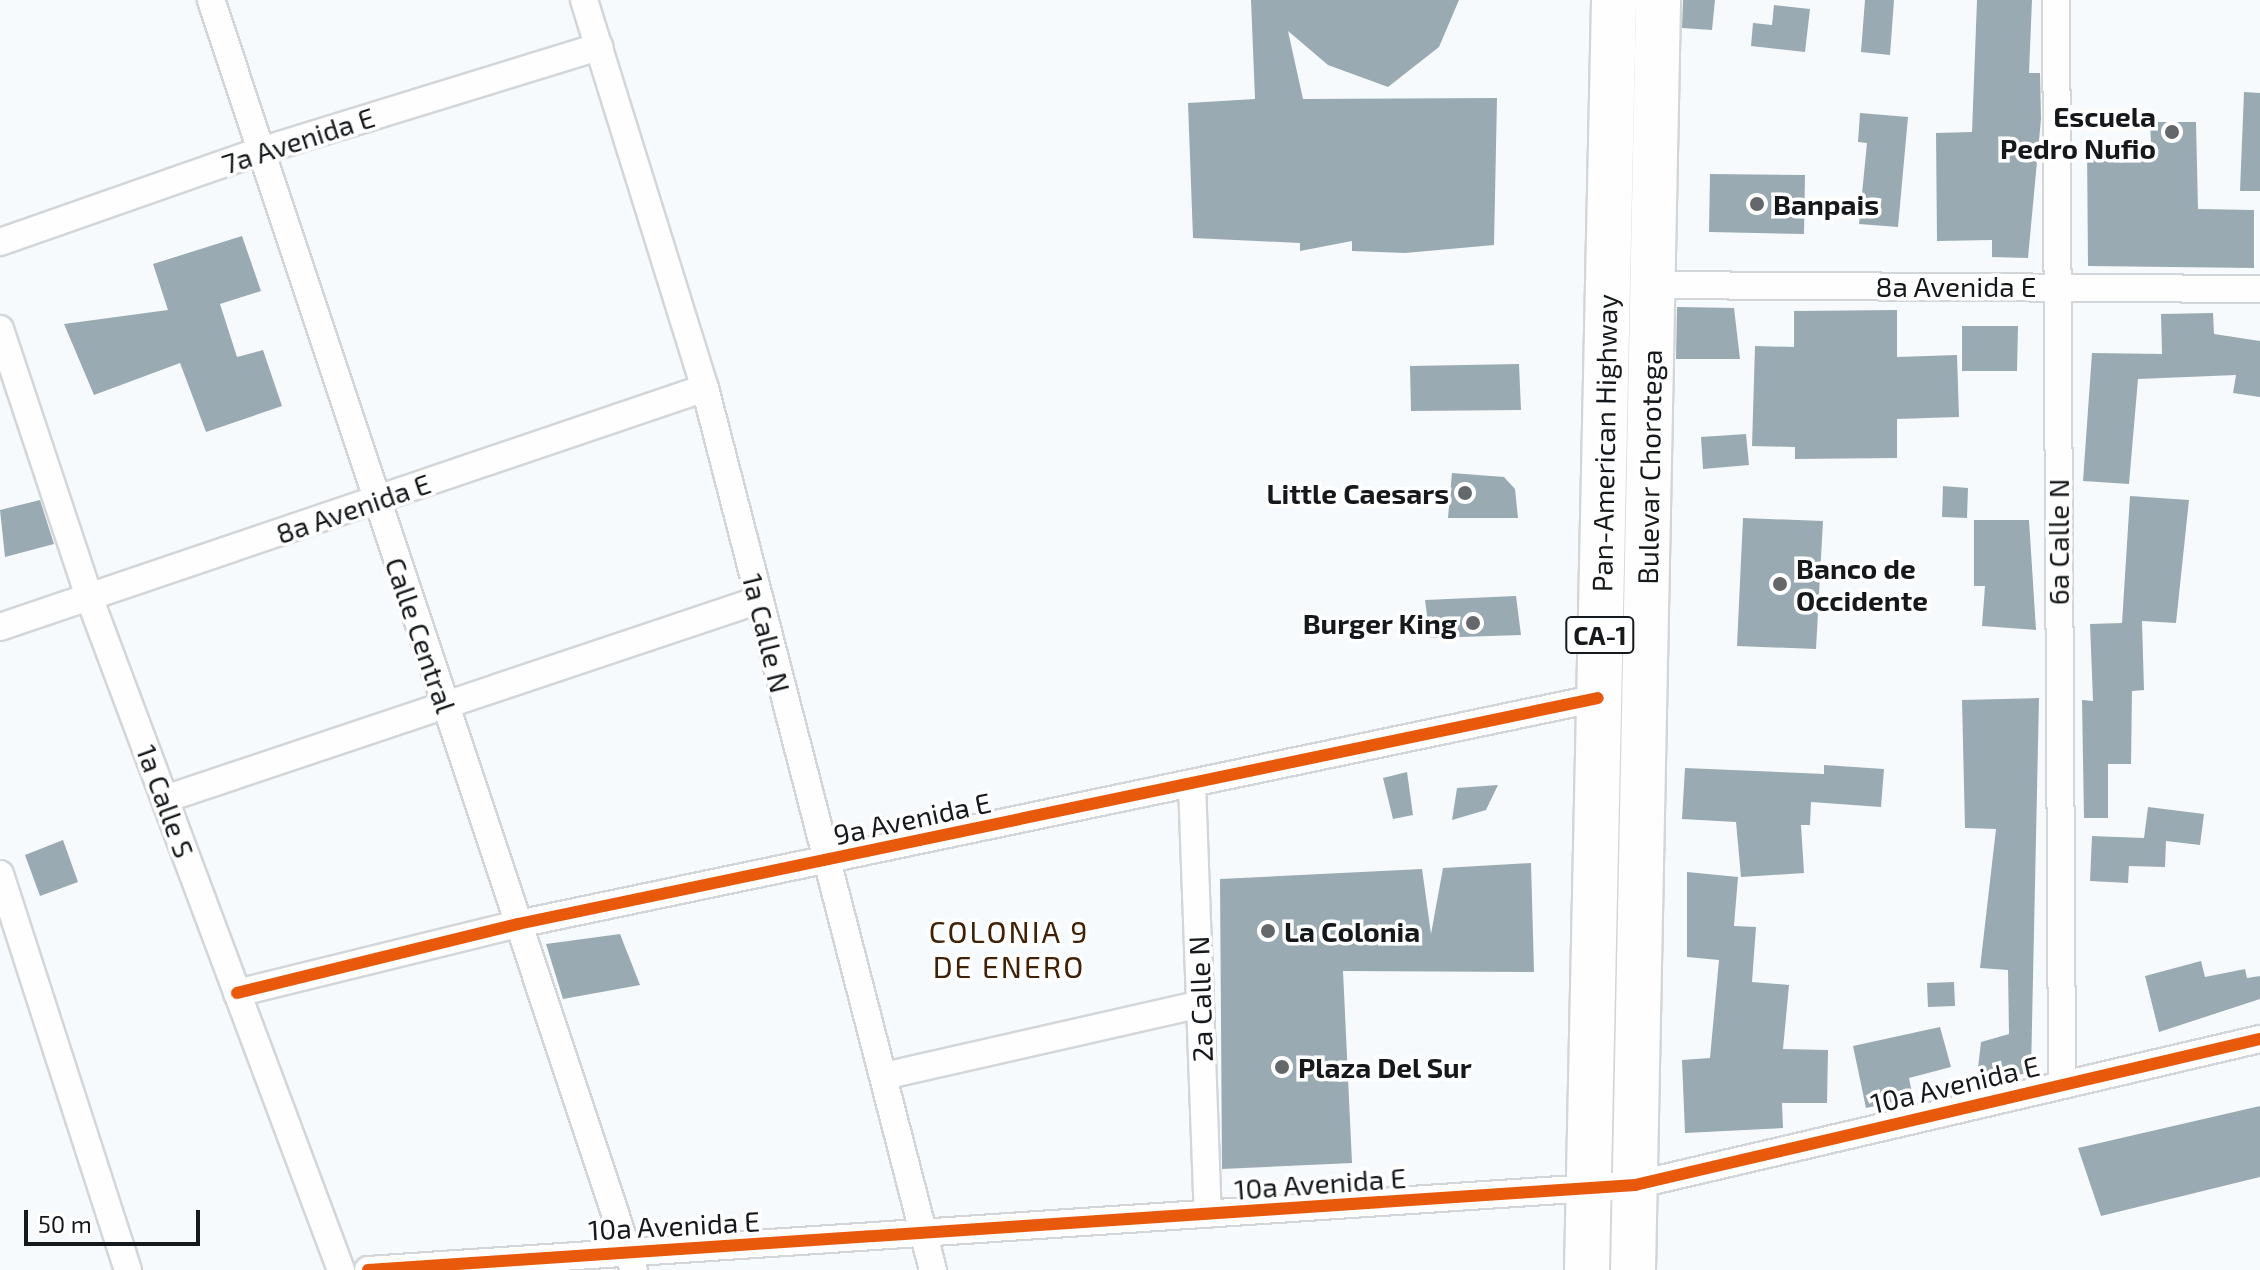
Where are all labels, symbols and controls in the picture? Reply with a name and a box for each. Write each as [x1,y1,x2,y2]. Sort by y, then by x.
street label: 7a Avenida E [217,99,379,181]
place label: Escuela Pedro Nufio [2000,99,2156,165]
marker: Escuela Pedro Nufio [2163,123,2181,141]
place label: Banpais [1773,187,1879,221]
marker: Banpais [1748,195,1766,213]
street label: 8a Avenida E [1875,269,2037,303]
street label: Pan-American Highway [1585,294,1623,592]
street label: Bulevar Chorotega [1630,349,1668,585]
street label: 8a Avenida E [271,466,435,550]
place label: Little Caesars [1266,476,1449,510]
street label: 6a Calle N [2041,479,2075,605]
marker: Little Caesars [1456,484,1474,502]
place label: Banco de Occidente [1796,551,1928,617]
street label: Calle Central [379,553,463,717]
street label: 1a Calle N [736,570,798,696]
marker: Banco de Occidente [1771,575,1789,593]
place label: Burger King [1302,606,1457,640]
road number: CA-1 [1564,613,1636,657]
marker: Burger King [1464,614,1482,632]
street label: 1a Calle S [130,740,202,862]
street label: 9a Avenida E [830,785,994,851]
district label: COLONIA 9 DE ENERO [928,913,1090,984]
place label: La Colonia [1284,914,1420,948]
marker: La Colonia [1259,922,1277,940]
street label: 2a Calle N [1181,935,1219,1063]
street label: 10a Avenida E [1867,1048,2043,1120]
place label: Plaza Del Sur [1298,1050,1472,1084]
marker: Plaza Del Sur [1273,1058,1291,1076]
street label: 10a Avenida E [1233,1160,1407,1206]
scale bar [28,1194,204,1244]
street label: 10a Avenida E [587,1204,761,1246]
text: 50 m [38,1209,92,1238]

